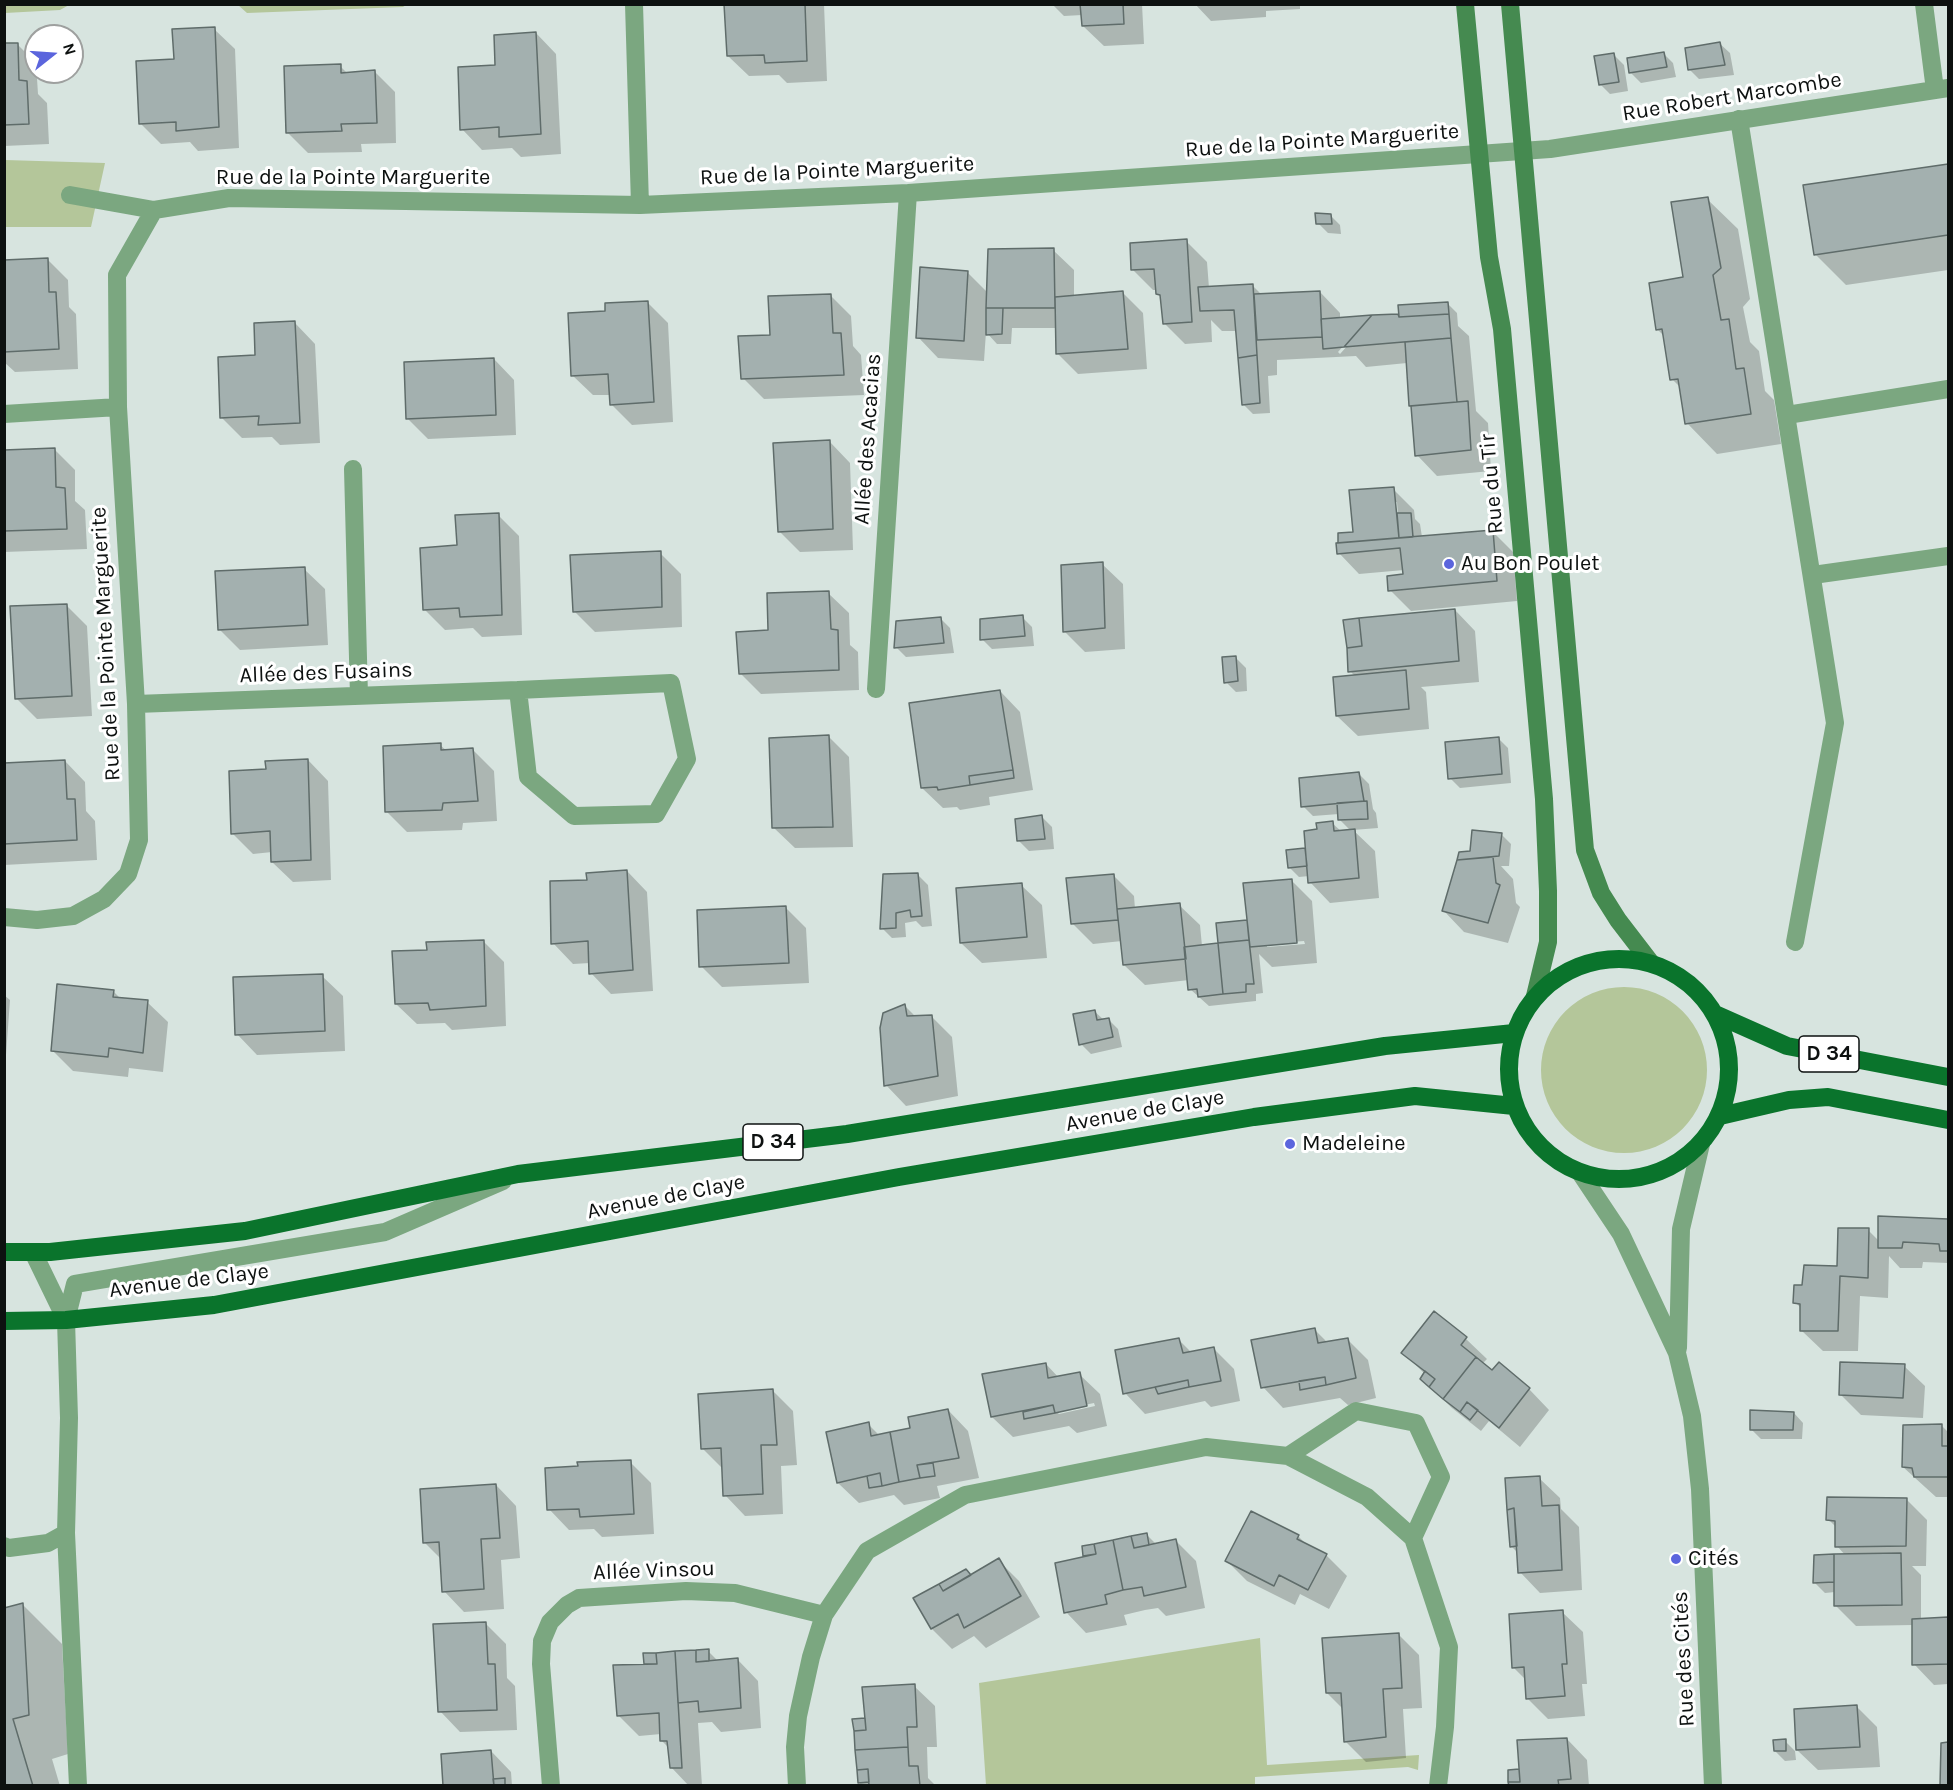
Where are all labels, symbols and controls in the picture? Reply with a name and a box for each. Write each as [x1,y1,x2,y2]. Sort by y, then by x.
north arrow [24,24,84,84]
text: N [59,41,81,57]
street label: Rue Robert Marcombe [1621,67,1843,127]
street label: Rue de la Pointe Marguerite [1184,118,1460,164]
street label: Rue de la Pointe Marguerite [699,151,975,191]
street label: Rue de la Pointe Marguerite [216,165,490,191]
street label: Allée des Acacias [849,352,887,526]
street label: Rue du Tir [1474,433,1510,535]
street label: Rue de la Pointe Marguerite [86,506,126,782]
place label: Au Bon Poulet [1461,551,1600,577]
marker: Au Bon Poulet [1442,557,1456,571]
street label: Allée des Fusains [239,657,413,689]
road number: D 34 [1799,1036,1859,1072]
street label: Avenue de Claye [1064,1084,1226,1138]
road number: D 34 [743,1124,803,1160]
place label: Madeleine [1302,1131,1406,1157]
marker: Madeleine [1283,1137,1297,1151]
street label: Avenue de Claye [585,1169,747,1225]
street label: Avenue de Claye [108,1258,270,1304]
place label: Cités [1688,1546,1739,1572]
marker: Cités [1669,1552,1683,1566]
street label: Allée Vinsou [593,1556,715,1586]
street label: Rue des Cités [1667,1591,1701,1727]

